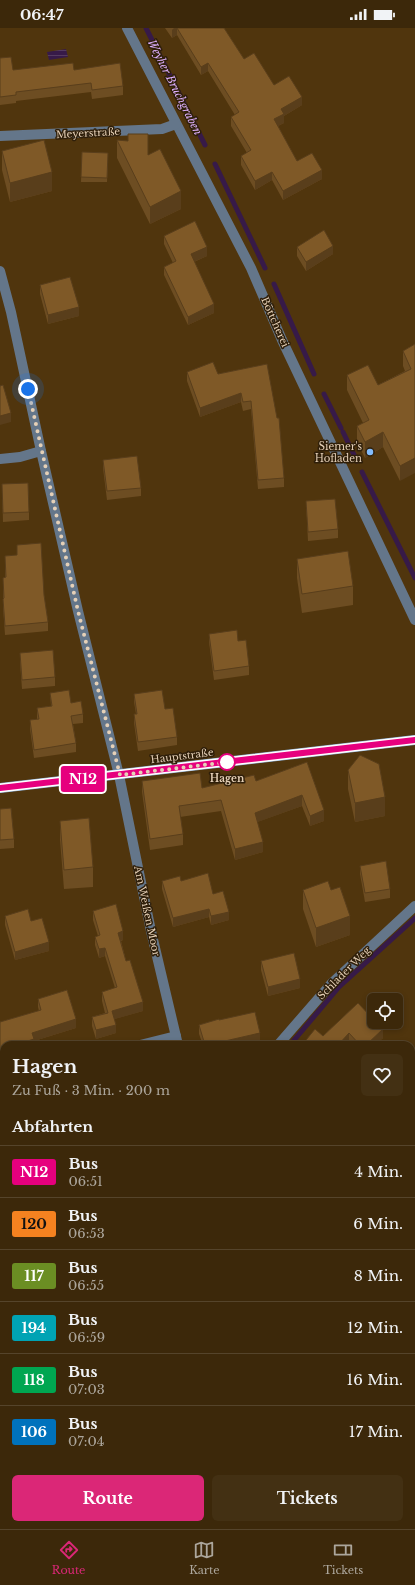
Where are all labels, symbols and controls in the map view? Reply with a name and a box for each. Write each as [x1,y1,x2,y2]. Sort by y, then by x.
text: 06:47 [20,5,63,24]
water label: Weyher Bruchgraben [145,37,205,137]
street label: Meyerstraße [56,125,121,141]
street label: Böttcherei [258,295,292,350]
your location [18,379,38,399]
place label: Siemer's Hofladen [315,440,362,465]
marker: Siemer's Hofladen [365,447,375,457]
street label: Hauptstraße [150,746,214,766]
marker: Hagen [218,753,236,771]
line badge: N12 [60,766,106,792]
text: N12 [69,770,97,788]
place label: Hagen [210,772,245,785]
street label: Am Weißen Moor [131,864,163,957]
street label: Schlader Weg [315,943,374,1002]
map controls [367,993,403,1029]
button: locate [367,993,403,1029]
button: heart [361,1054,403,1096]
text: Hagen [12,1055,77,1078]
text: Zu Fuß · 3 Min. · 200 m [12,1082,170,1099]
text: Abfahrten [12,1117,93,1136]
text: Bus [68,1154,98,1173]
text: 4 Min. [354,1162,403,1181]
text: N12 [20,1163,48,1181]
text: 06:51 [68,1173,103,1190]
text: Bus [68,1206,98,1225]
text: 6 Min. [353,1214,403,1233]
text: 120 [21,1215,47,1233]
text: 06:53 [68,1225,105,1242]
text: Bus [68,1258,98,1277]
text: 8 Min. [354,1266,403,1285]
text: 117 [24,1267,44,1285]
text: 06:55 [68,1277,104,1294]
text: Bus [68,1310,98,1329]
text: 12 Min. [347,1318,403,1337]
text: 194 [22,1319,46,1337]
text: 06:59 [68,1329,105,1346]
text: Bus [68,1362,98,1381]
text: 16 Min. [347,1370,403,1389]
text: 118 [23,1371,45,1389]
text: 07:03 [68,1381,105,1398]
text: Bus [68,1414,98,1433]
text: 17 Min. [349,1422,403,1441]
text: 106 [21,1423,47,1441]
text: 07:04 [68,1433,104,1450]
button: Route [12,1475,204,1521]
button: Tickets [212,1475,403,1521]
tab: Route [52,1539,85,1577]
tab: Karte [189,1539,220,1577]
tab: Tickets [323,1539,363,1577]

